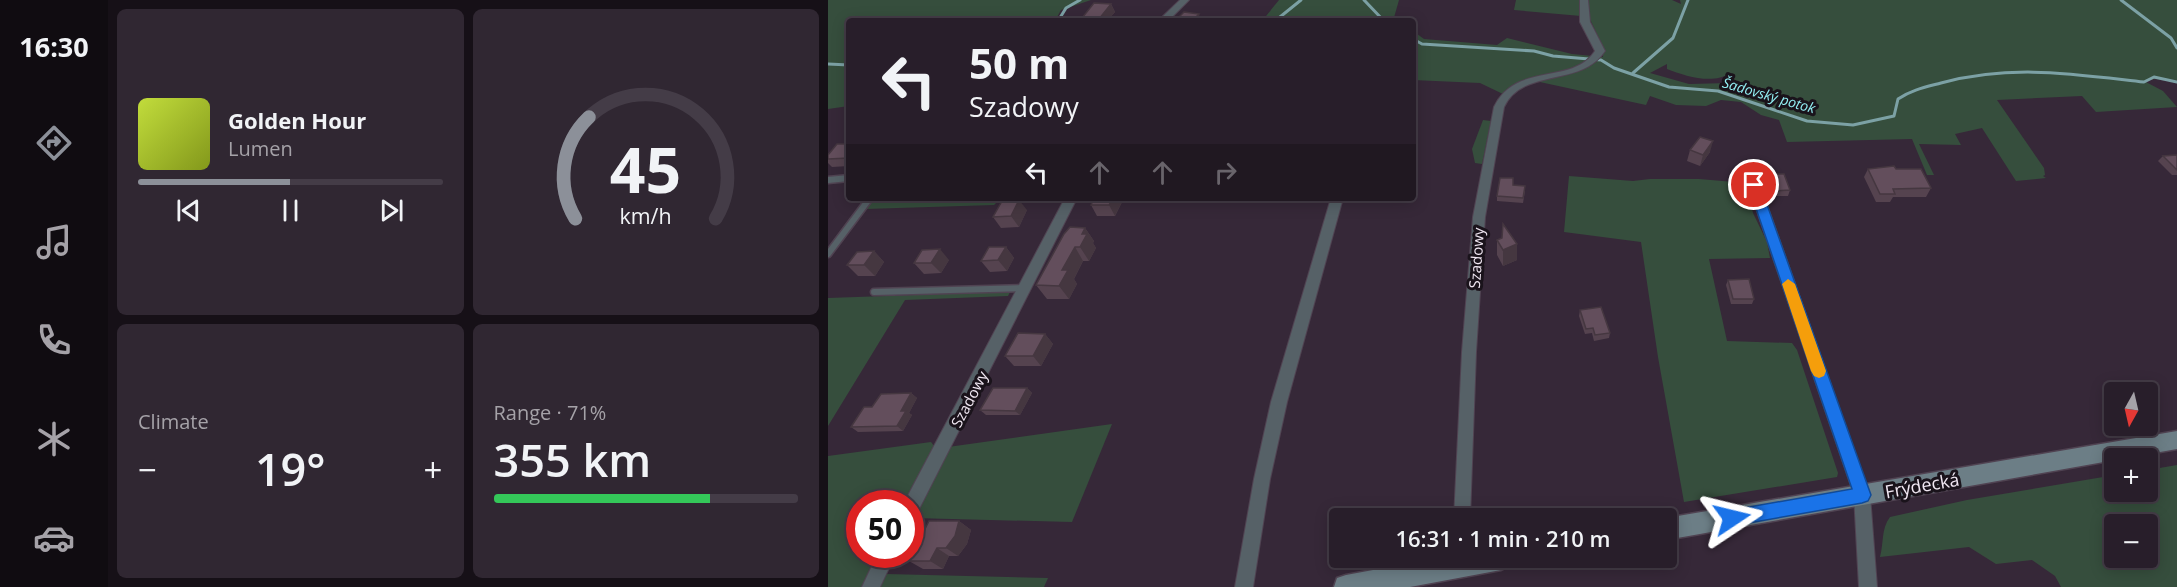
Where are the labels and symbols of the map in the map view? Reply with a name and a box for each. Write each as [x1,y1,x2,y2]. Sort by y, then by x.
water label: Šadovský potok [1720,73,1819,118]
pin [1728,159,1779,210]
street label: Szadowy [1464,226,1488,289]
street label: Szadowy [946,367,992,431]
north arrow [2104,382,2158,436]
street label: Frýdecká [1883,467,1961,503]
position arrow [1700,486,1764,550]
speed limit sign: 50 [846,490,924,568]

